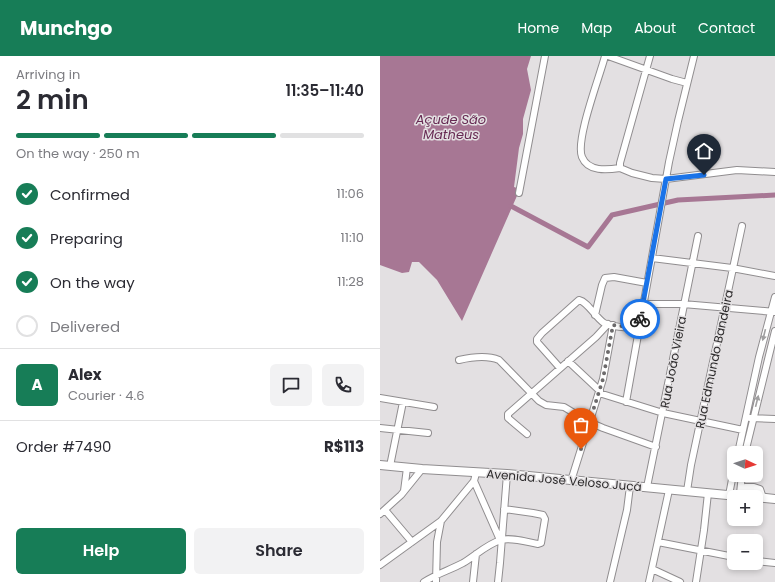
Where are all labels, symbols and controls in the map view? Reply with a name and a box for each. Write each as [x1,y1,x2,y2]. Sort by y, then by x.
text: Munchgo [20,15,112,42]
text: Home [517,18,559,38]
text: Map [581,18,612,38]
text: About [634,18,676,38]
text: Contact [698,18,755,38]
text: Arriving in [16,65,80,84]
text: 11:35–11:40 [286,80,364,101]
text: 2 min [16,82,89,118]
water label: Açude São Matheus [415,110,486,144]
pin [687,134,721,175]
icon: home [693,140,715,162]
text: On the way · 250 m [16,144,140,163]
icon: check [16,183,38,205]
text: Confirmed [50,184,130,205]
text: 11:06 [336,184,364,203]
icon: check [16,227,38,249]
text: Preparing [50,228,123,249]
text: 11:10 [341,228,364,247]
icon: check [16,271,38,293]
text: On the way [50,272,135,293]
text: 11:28 [337,272,364,291]
street label: Rua Edmundo Bandeira [691,288,737,430]
courier [620,299,660,339]
icon: bike [629,308,651,330]
street label: Rua João Vieira [656,315,690,409]
text: Delivered [50,316,120,337]
one-way arrow [761,329,767,341]
text: Alex [68,364,102,385]
button: chat [270,364,312,406]
button: phone [322,364,364,406]
text: A [31,374,43,395]
text: Courier · 4.6 [68,386,145,405]
one-way arrow [754,395,760,408]
pin [564,408,598,449]
icon: bag [570,414,592,436]
text: Order #7490 [16,436,112,457]
text: R$113 [324,436,364,457]
north arrow [727,446,763,482]
map controls [727,446,763,570]
street label: Avenida José Veloso Jucá [486,465,642,495]
button: + [727,490,763,526]
button: Help [16,528,186,574]
button: Share [194,528,364,574]
button: − [727,534,763,570]

